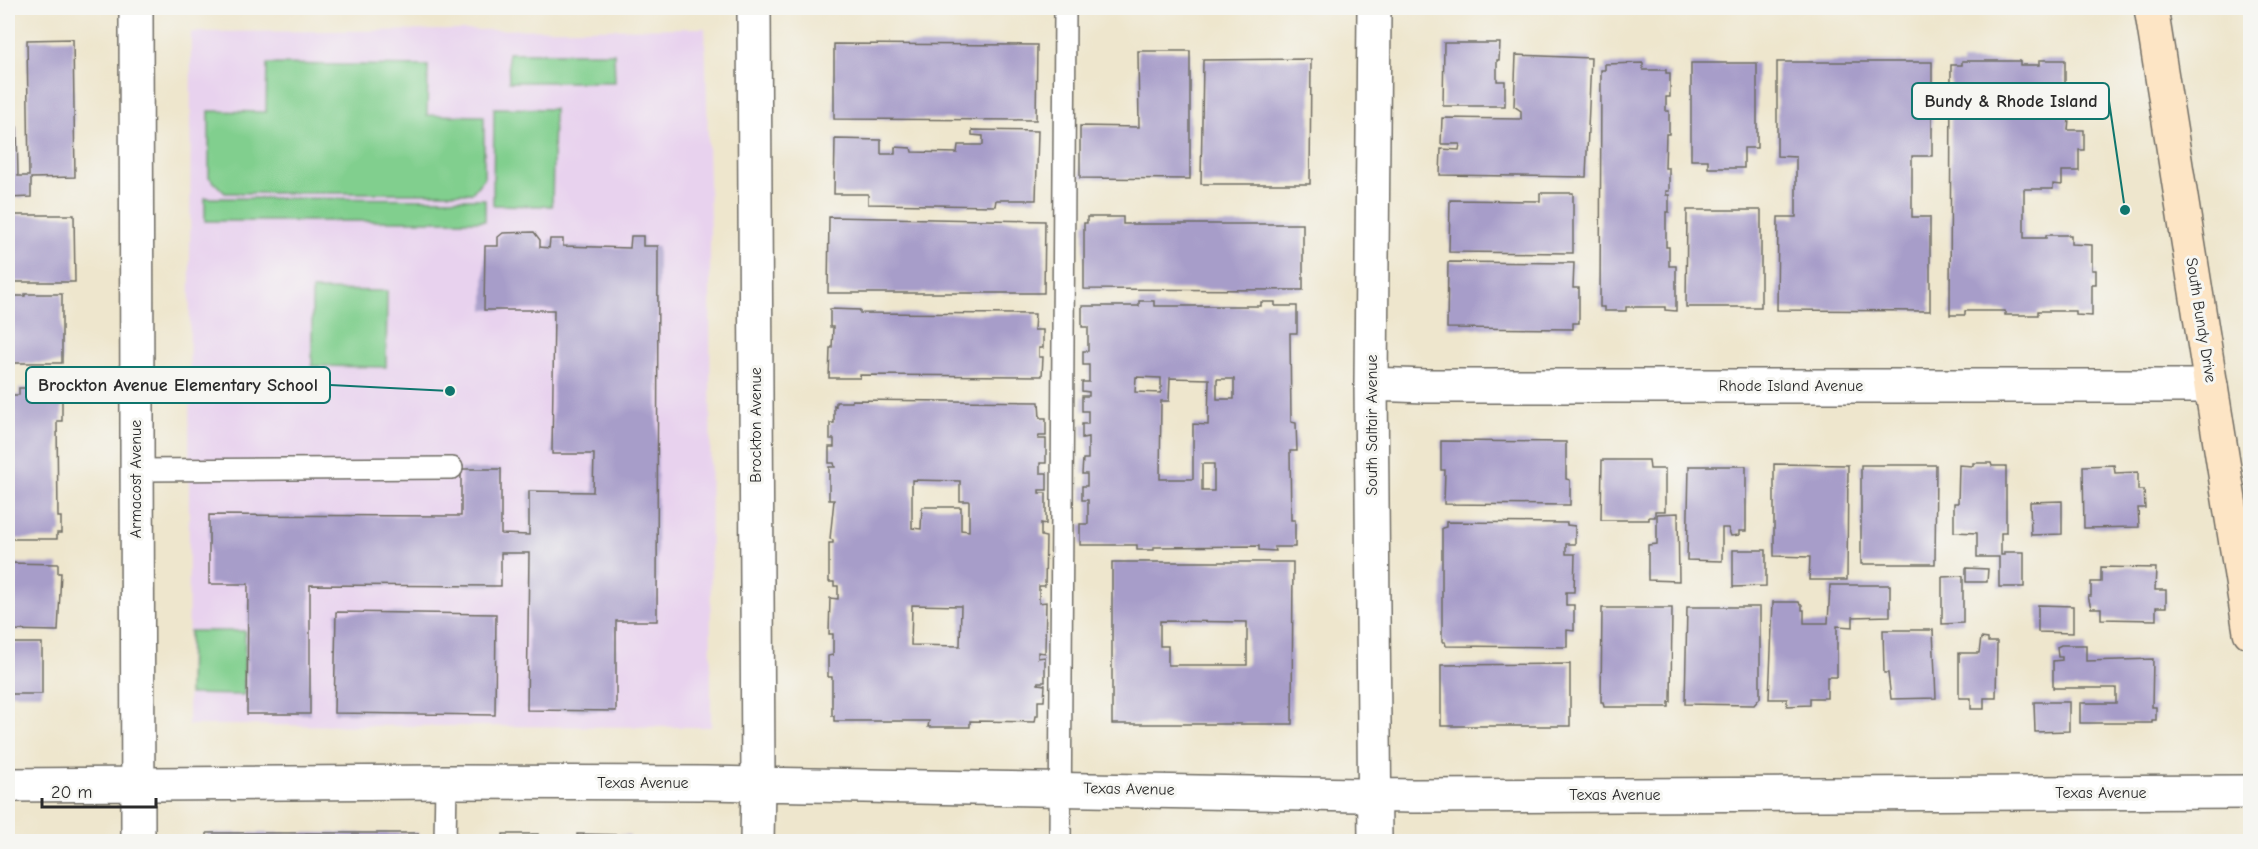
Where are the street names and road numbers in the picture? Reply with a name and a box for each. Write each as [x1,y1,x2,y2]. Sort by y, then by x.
street label: South Bundy Drive [2182,256,2220,384]
street label: South Saltair Avenue [1363,355,1381,495]
street label: Brockton Avenue [747,367,765,483]
street label: Rhode Island Avenue [1719,377,1863,395]
street label: Armacost Avenue [127,420,145,538]
street label: Texas Avenue [597,774,689,792]
street label: Texas Avenue [1083,779,1175,799]
street label: Texas Avenue [2055,784,2147,802]
street label: Texas Avenue [1569,786,1661,804]

